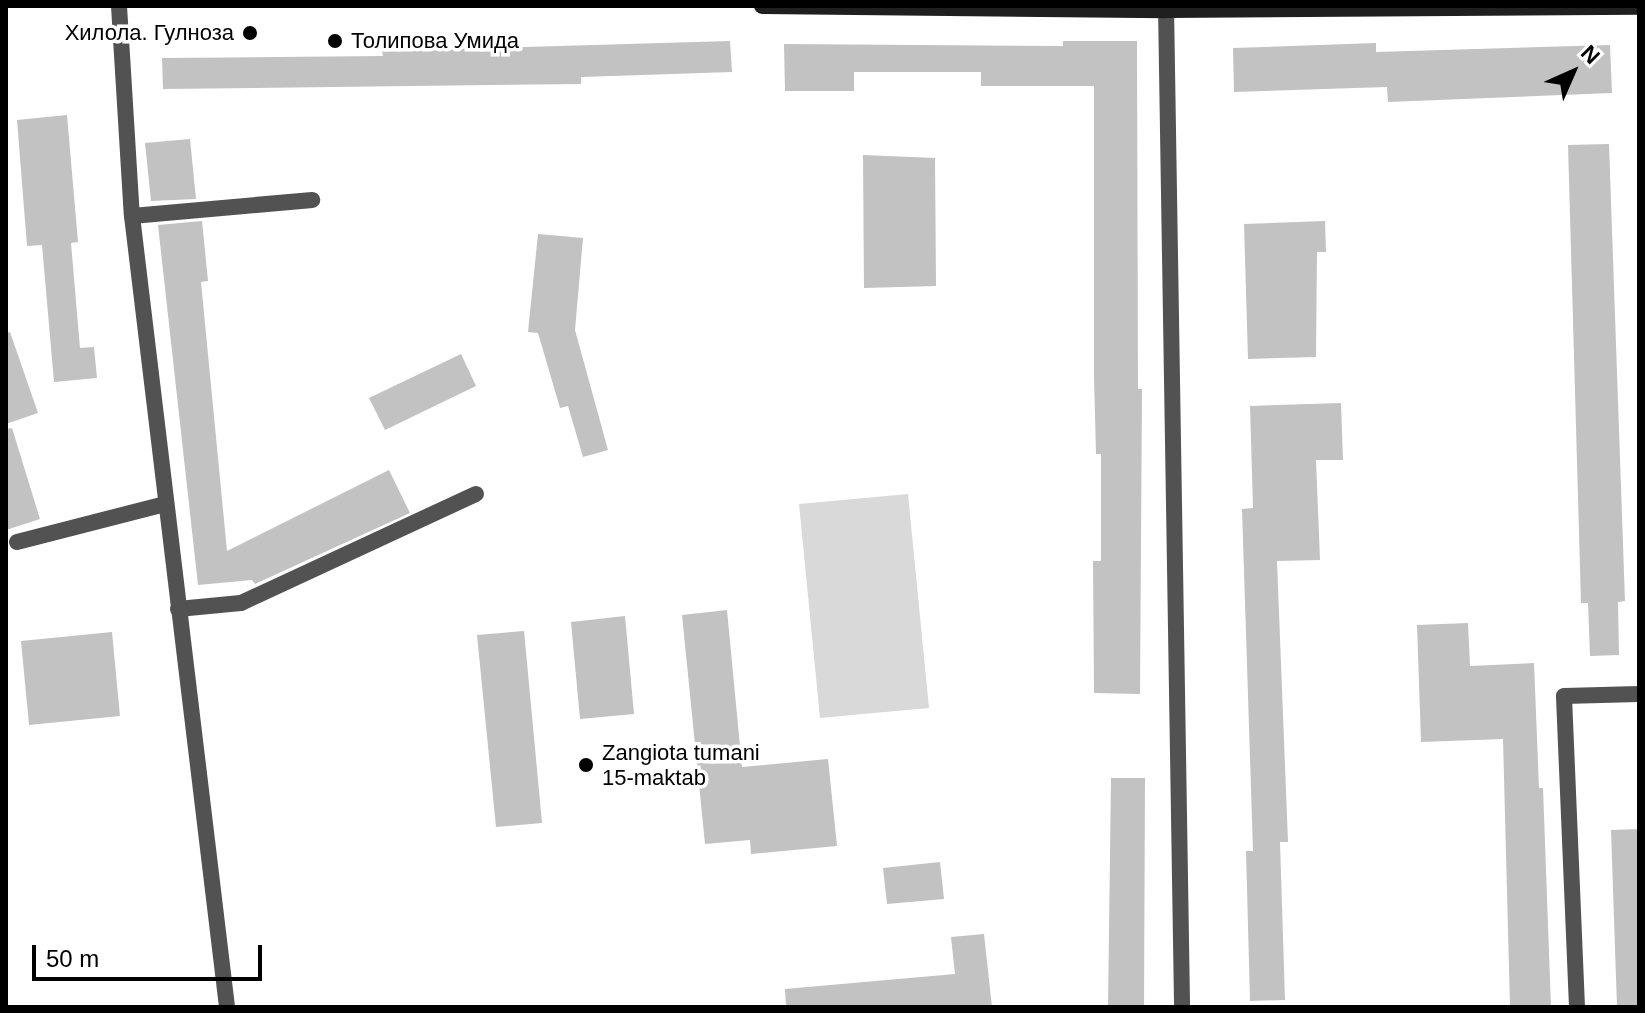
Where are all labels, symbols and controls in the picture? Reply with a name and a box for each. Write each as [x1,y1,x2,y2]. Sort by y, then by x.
place label: Хилола. Гулноза [65,20,234,46]
marker: Хилола. Гулноза [241,24,259,42]
place label: Толипова Умида [351,28,519,54]
marker: Толипова Умида [326,32,344,50]
north arrow [1533,32,1613,112]
text: N [1576,40,1605,69]
place label: Zangiota tumani 15-maktab [602,739,760,790]
marker: Zangiota tumani 15-maktab [577,756,595,774]
scale bar [36,929,266,979]
text: 50 m [46,945,99,972]

